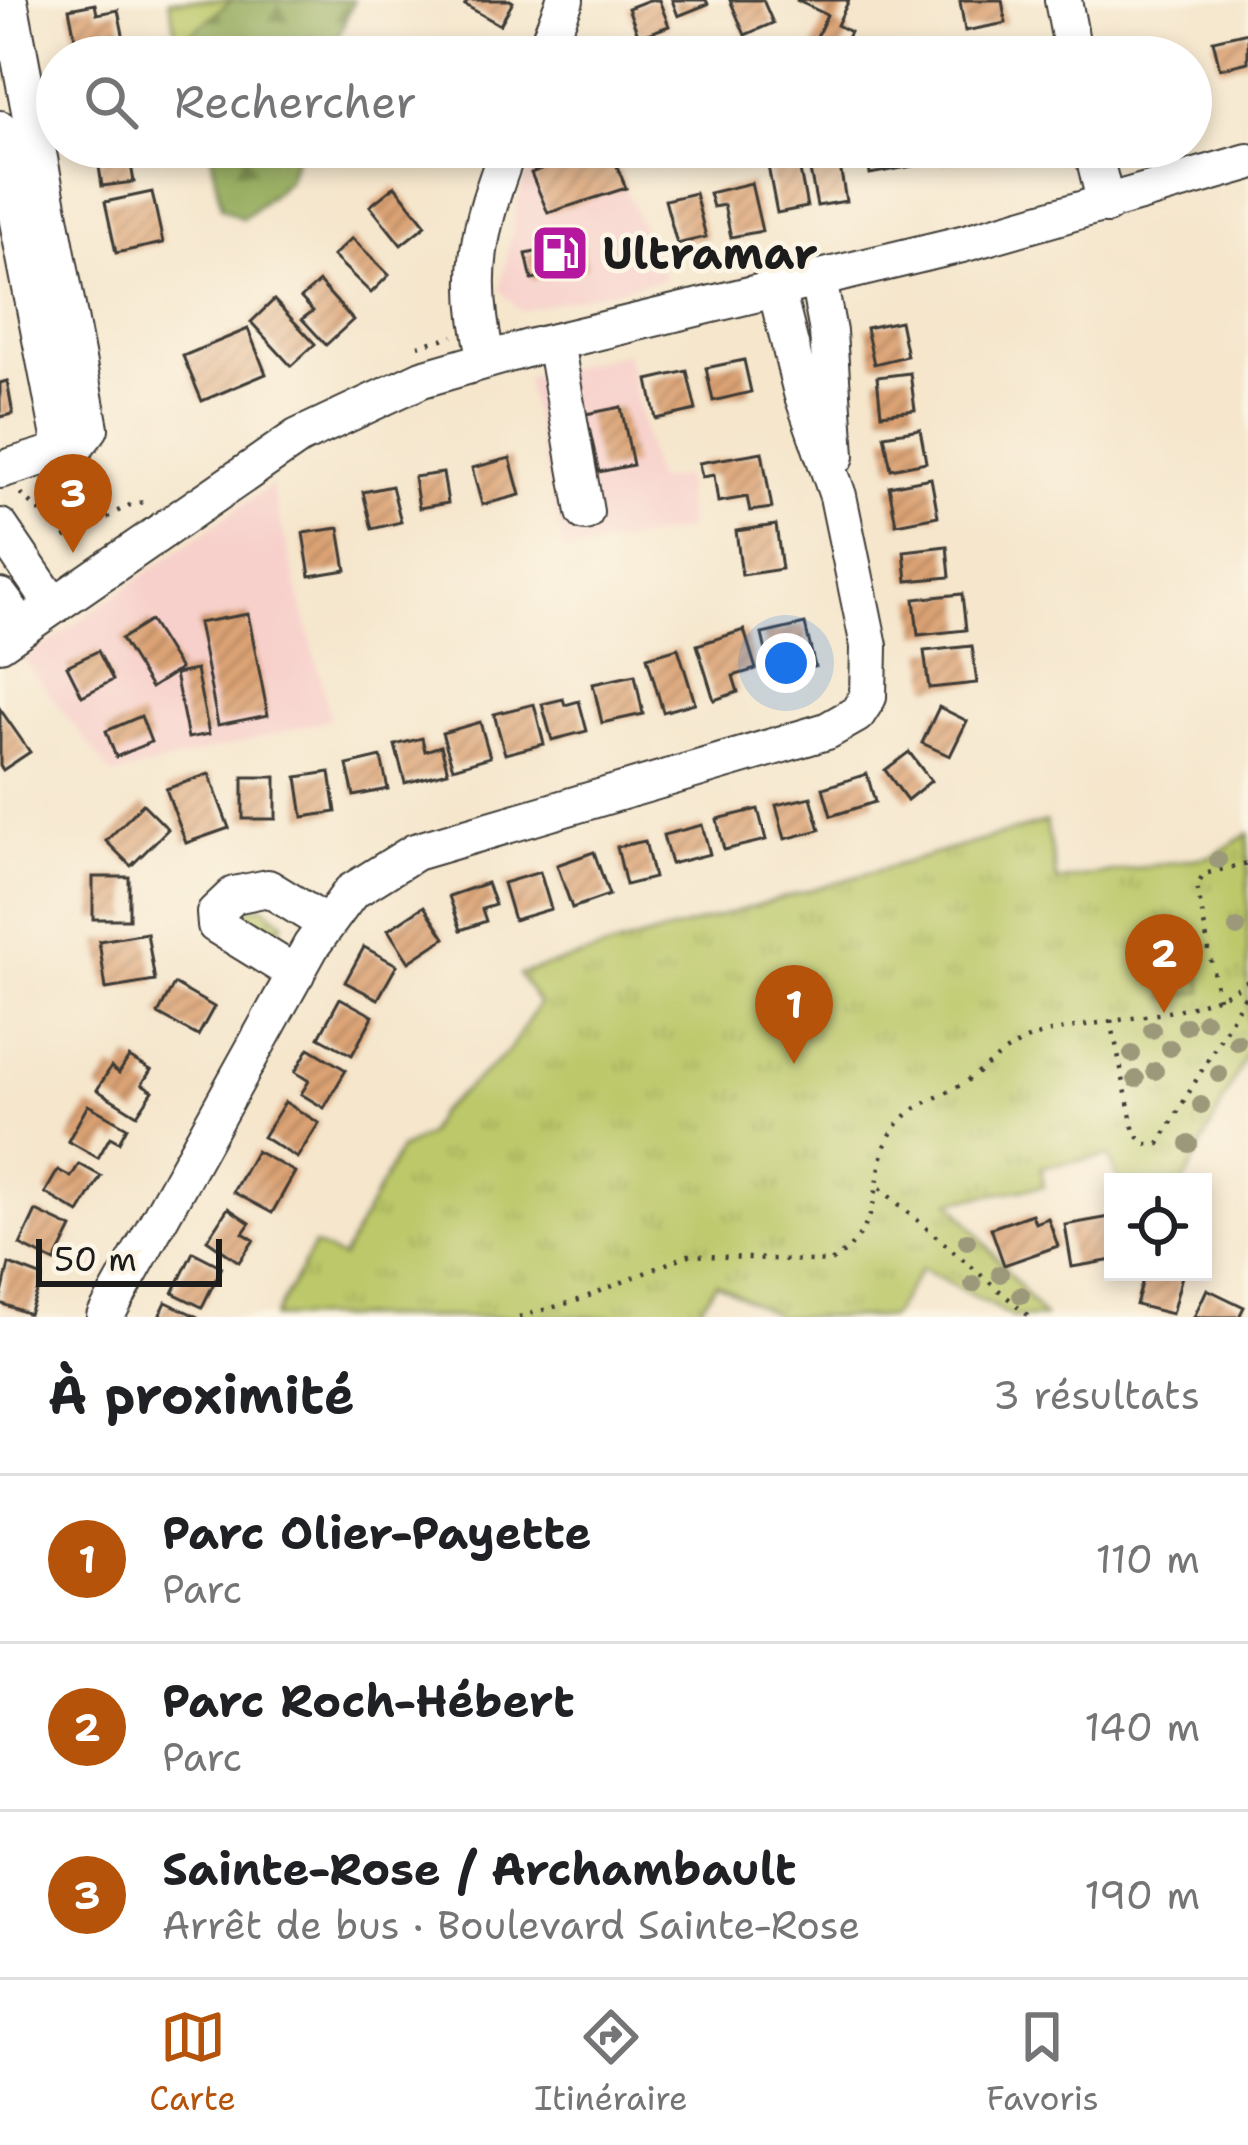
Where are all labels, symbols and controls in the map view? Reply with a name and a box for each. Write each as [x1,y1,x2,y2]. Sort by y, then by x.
search box [36,36,1212,168]
icon: search [78,69,144,135]
text: Rechercher [174,72,417,132]
fuel station icon: Ultramar [529,222,591,284]
place label: Ultramar [602,223,818,283]
pin: 3 [34,454,112,553]
your location [756,633,816,693]
pin: 2 [1125,914,1203,1013]
pin: 1 [755,965,833,1064]
map controls [1104,1173,1212,1281]
button: locate [1104,1173,1212,1281]
scale bar [36,1233,222,1286]
text: 50 m [54,1237,137,1282]
text: À proximité [48,1361,355,1429]
text: 3 résultats [993,1369,1200,1421]
text: Parc Olier-Payette [162,1503,592,1563]
text: 1 [78,1533,96,1585]
text: 110 m [1096,1533,1200,1585]
text: Parc [162,1563,242,1615]
text: Parc Roch-Hébert [162,1671,575,1731]
text: 2 [73,1701,101,1753]
text: 140 m [1084,1701,1200,1753]
text: Parc [162,1731,242,1783]
text: Sainte-Rose / Archambault [162,1839,796,1899]
text: 3 [73,1869,101,1921]
text: 190 m [1084,1869,1200,1921]
text: Arrêt de bus · Boulevard Sainte-Rose [162,1899,860,1951]
tab: Carte [149,2004,236,2121]
tab: Itinéraire [534,2004,688,2121]
tab: Favoris [986,2004,1099,2121]

